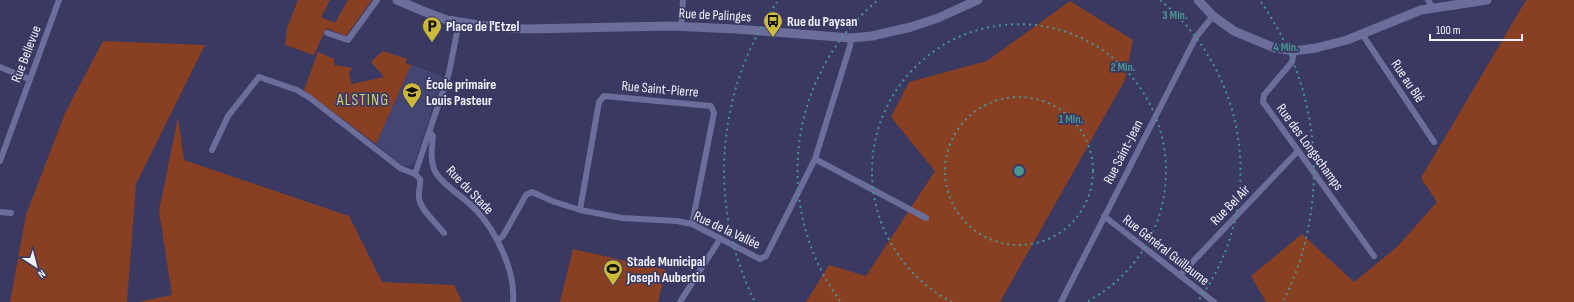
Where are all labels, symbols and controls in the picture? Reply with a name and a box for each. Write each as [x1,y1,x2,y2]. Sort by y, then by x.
street label: Rue de Palinges [678,5,752,25]
text: 3 Min. [1162,8,1188,23]
bus stop icon: Rue du Paysan [762,10,784,38]
place label: Rue du Paysan [787,13,857,30]
parking icon: Place de l'Etzel [421,15,443,43]
scale bar [1430,16,1522,42]
place label: Place de l'Etzel [446,18,520,35]
street label: Rue Bellevue [7,23,45,85]
text: 100 m [1436,23,1461,38]
text: 4 Min. [1273,40,1299,55]
street label: Rue au Blé [1388,56,1428,106]
text: 2 Min. [1110,60,1136,75]
place label: École primaire Louis Pasteur [426,76,496,109]
street label: Rue Saint-Pierre [621,77,699,101]
school or university icon: École primaire Louis Pasteur [401,81,423,109]
district label: ALSTING [336,91,389,110]
street label: Rue des Longschamps [1273,100,1347,194]
text: 1 Min. [1059,112,1084,127]
street label: Rue Saint-Jean [1100,117,1146,187]
street label: Rue du Stade [443,162,497,218]
centre of rings [1012,164,1026,178]
street label: Rue Bel Air [1207,181,1253,229]
street label: Rue de la Vallée [691,207,763,253]
street label: Rue Général Guillaume [1119,211,1213,289]
north arrow [16,246,56,286]
place label: Stade Municipal Joseph Aubertin [626,253,705,286]
sports icon: Stade Municipal Joseph Aubertin [602,258,624,286]
text: N [35,267,48,281]

